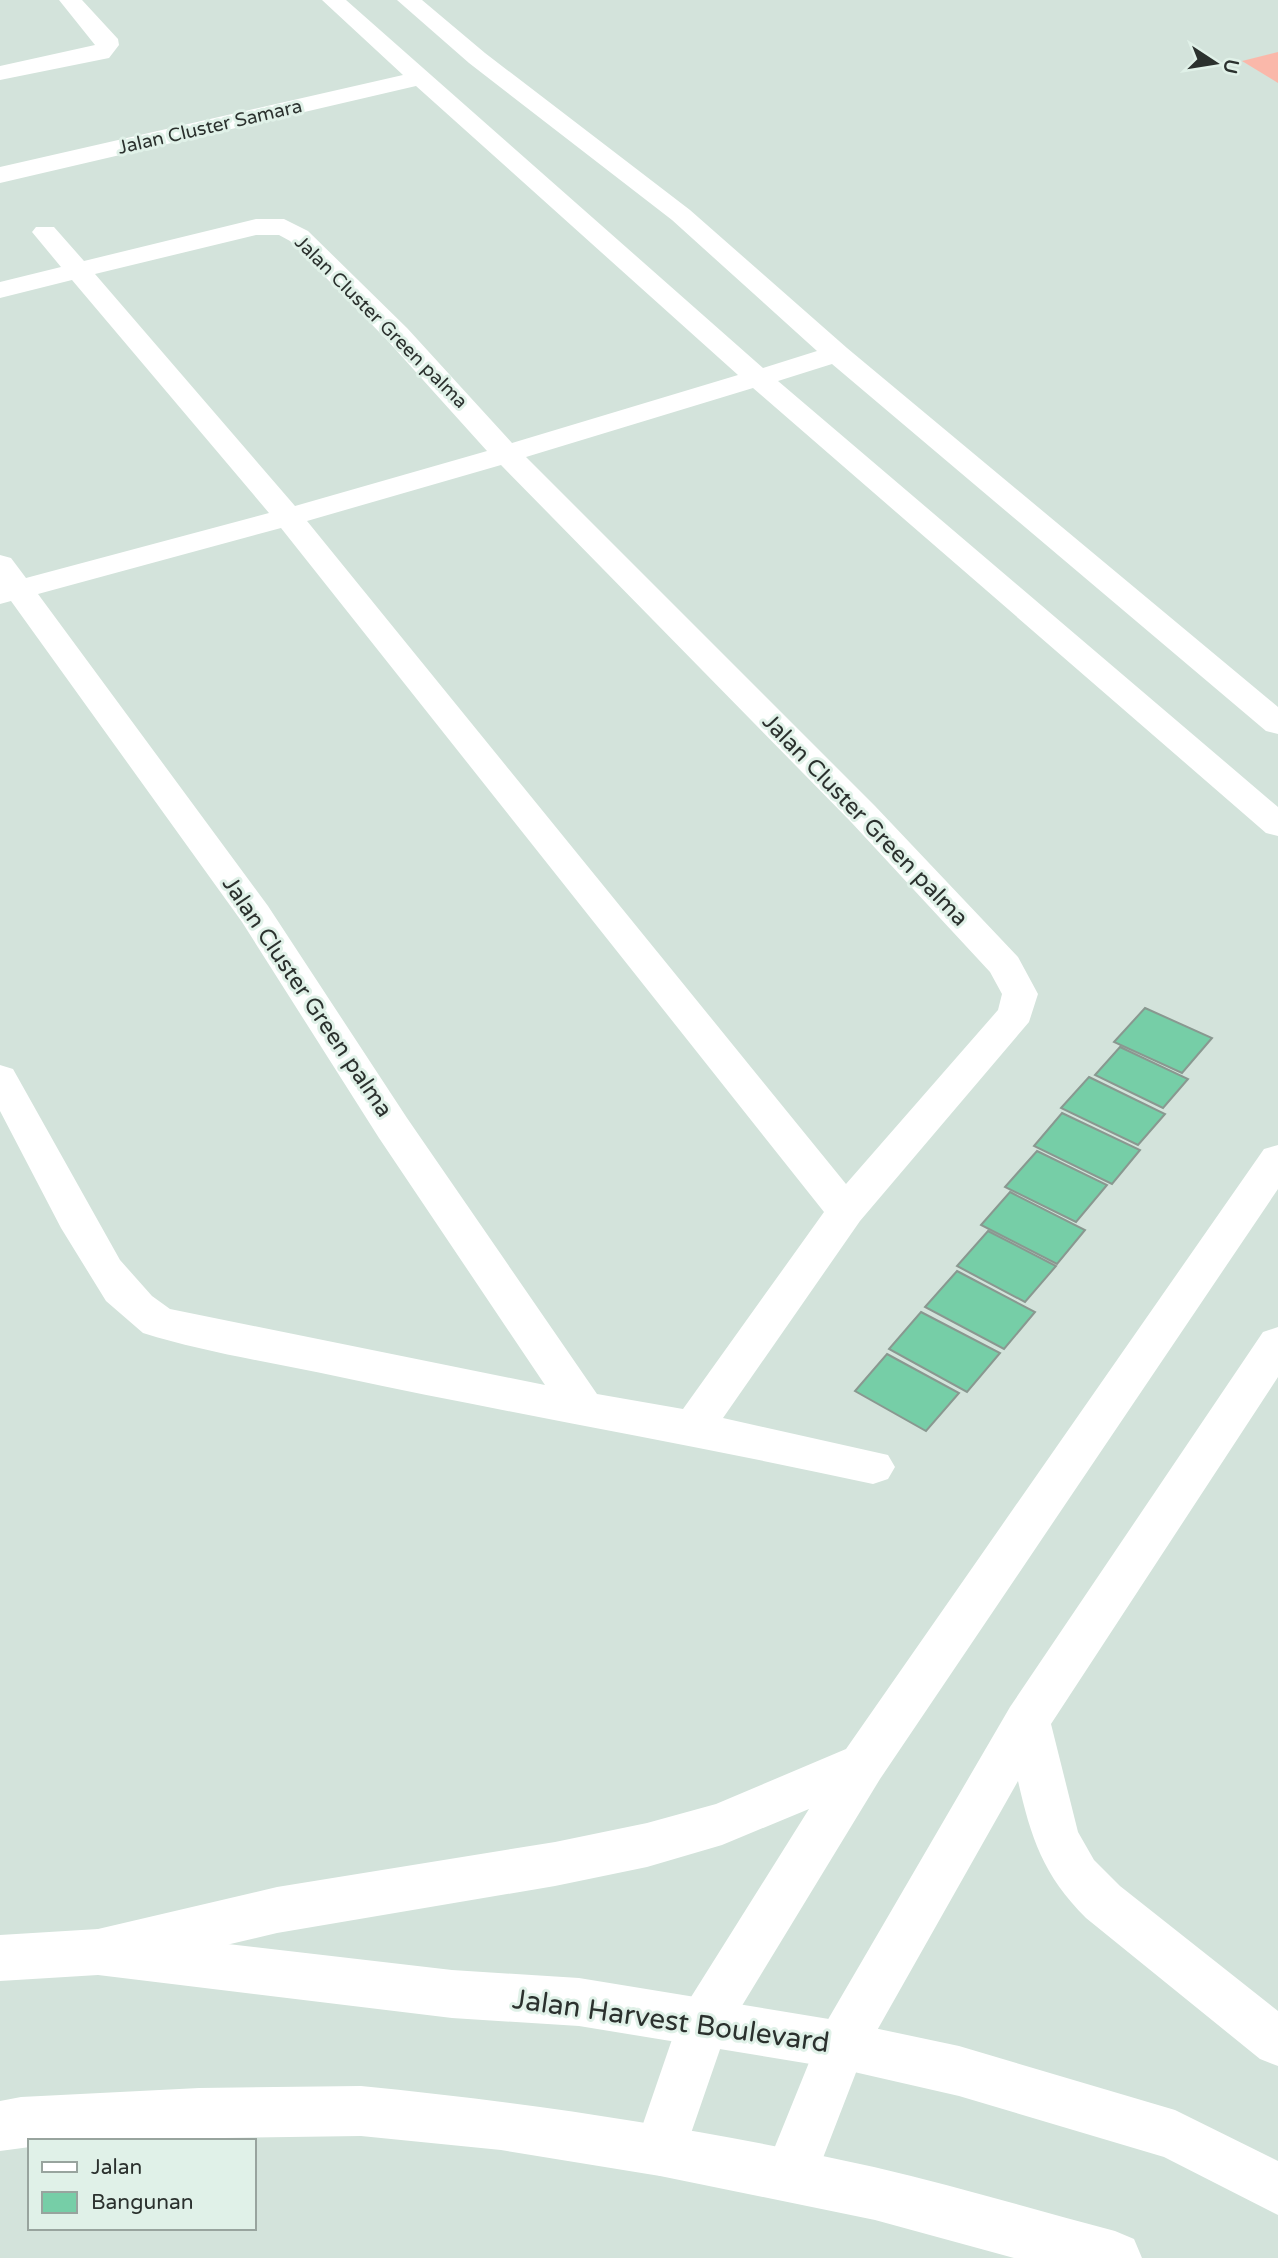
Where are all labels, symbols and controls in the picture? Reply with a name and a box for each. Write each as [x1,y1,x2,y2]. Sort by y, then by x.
north arrow [1180,28,1250,98]
text: U [1218,57,1243,76]
street label: Jalan Cluster Samara [116,95,304,159]
street label: Jalan Cluster Green palma [290,231,472,413]
street label: Jalan Cluster Green palma [756,708,974,932]
street label: Jalan Cluster Green palma [216,871,398,1123]
street label: Jalan Harvest Boulevard [510,1982,832,2060]
legend [28,2139,256,2230]
text: Jalan [91,2155,142,2180]
text: Bangunan [91,2190,194,2215]

